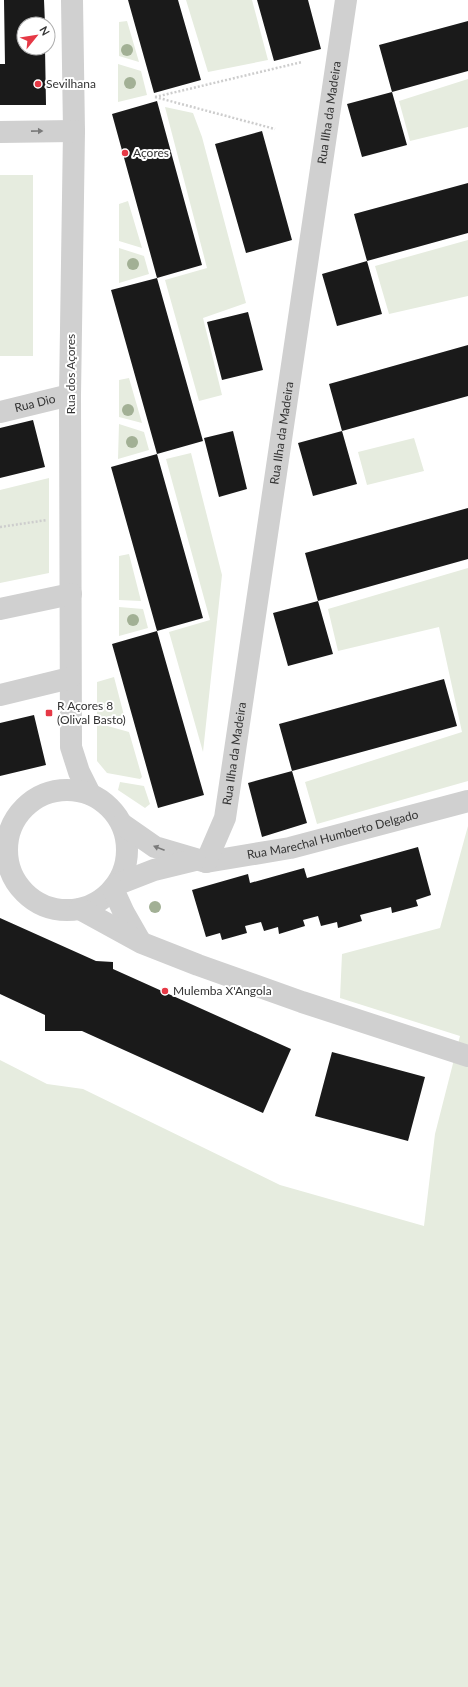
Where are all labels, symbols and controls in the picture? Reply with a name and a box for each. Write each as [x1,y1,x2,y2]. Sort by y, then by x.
north arrow [16,16,56,56]
text: N [37,24,53,38]
street label: Rua Ilha da Madeira [314,60,344,165]
place label: Sevilhana [46,76,96,91]
marker: Sevilhana [33,79,43,89]
one-way arrow [31,128,44,134]
place label: Açores [133,145,169,160]
marker: Açores [120,148,130,158]
street label: Rua dos Açores [63,334,78,414]
street label: Rua Ilha da Madeira [266,381,296,486]
street label: Rua Dio [13,391,57,415]
place label: R Açores 8 (Olival Basto) [57,698,126,727]
street label: Rua Ilha da Madeira [219,701,249,806]
marker: R Açores 8 (Olival Basto) [44,708,54,718]
street label: Rua Marechal Humberto Delgado [246,806,420,862]
one-way arrow [152,844,164,850]
place label: Mulemba X'Angola [173,983,272,998]
marker: Mulemba X'Angola [160,986,170,996]

